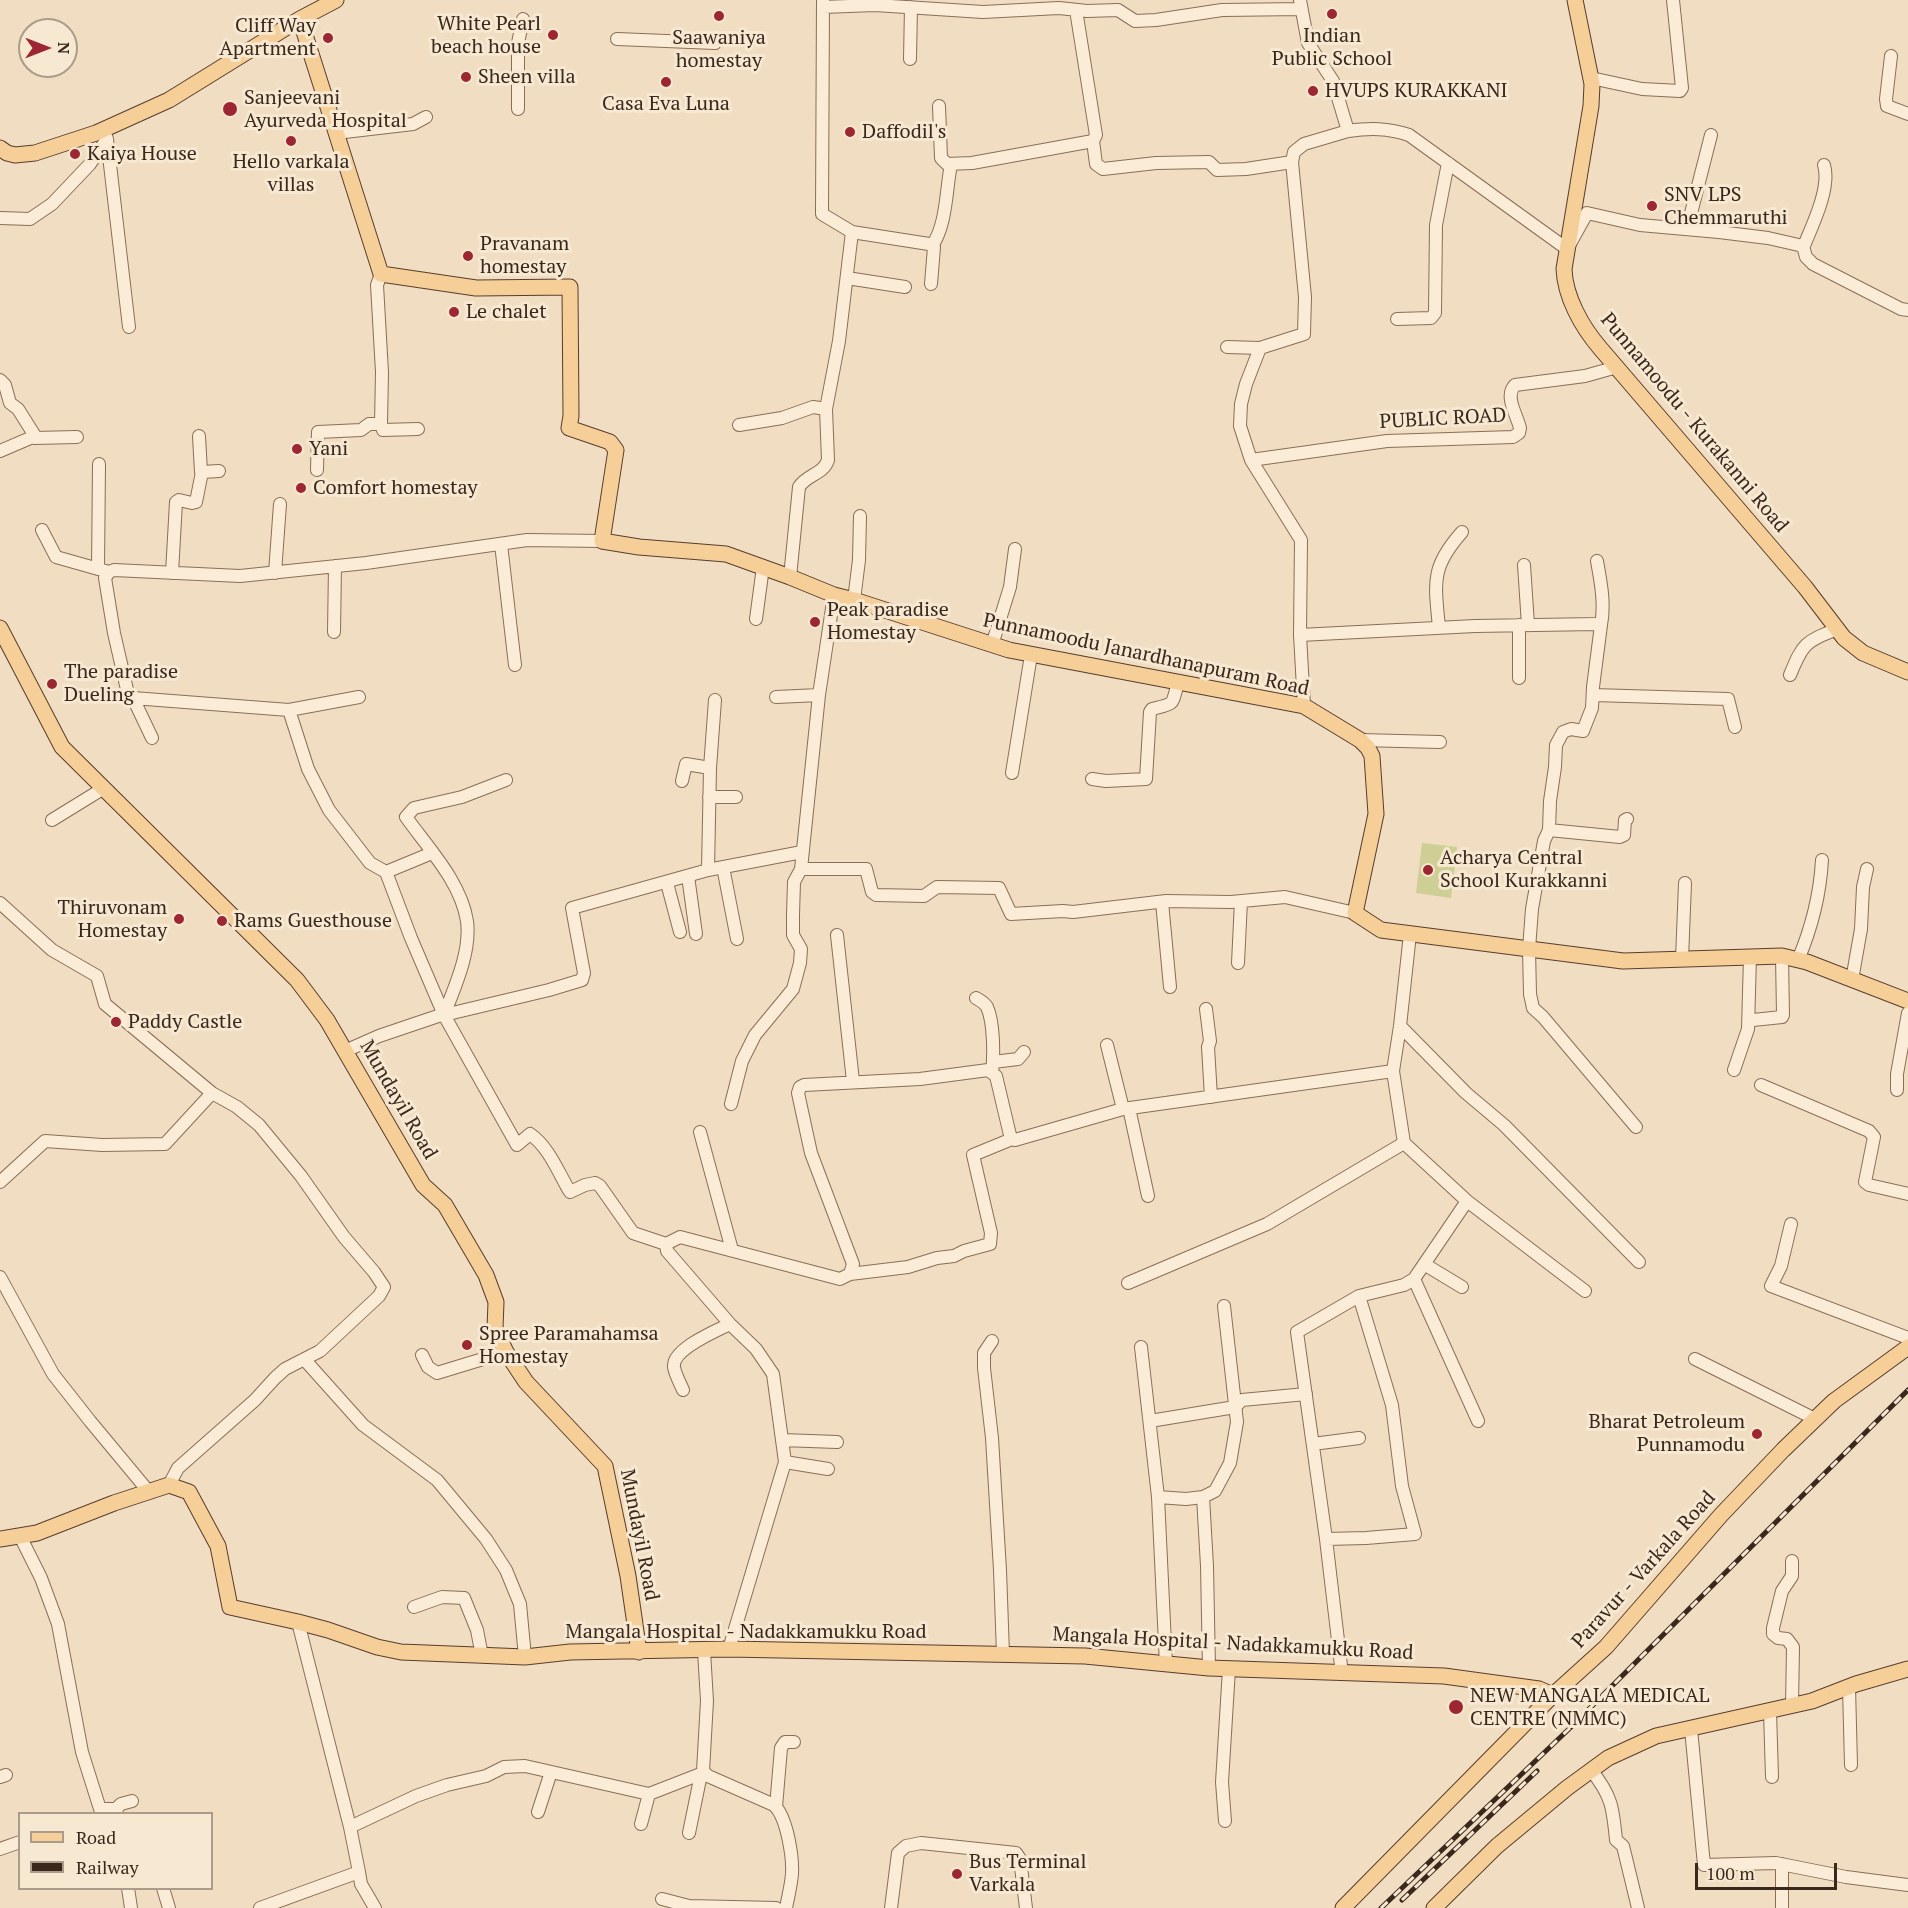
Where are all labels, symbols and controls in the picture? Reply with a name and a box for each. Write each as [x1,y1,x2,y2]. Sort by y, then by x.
marker: Indian Public School [1325,7,1339,21]
marker: Saawaniya homestay [712,9,726,23]
place label: White Pearl beach house [431,12,541,59]
place label: Cliff Way Apartment [219,14,316,61]
north arrow [18,18,78,78]
place label: Indian Public School [1272,24,1392,71]
place label: Saawaniya homestay [672,26,766,73]
marker: White Pearl beach house [546,28,560,42]
marker: Cliff Way Apartment [321,31,335,45]
text: N [53,42,75,54]
place label: Sheen villa [478,65,576,89]
marker: Sheen villa [459,70,473,84]
marker: Casa Eva Luna [659,75,673,89]
place label: HVUPS KURAKKANI [1325,79,1508,103]
marker: HVUPS KURAKKANI [1306,84,1320,98]
place label: Sanjeevani Ayurveda Hospital [244,86,407,133]
place label: Casa Eva Luna [602,92,730,116]
marker: Sanjeevani Ayurveda Hospital [221,100,239,118]
place label: Daffodil's [862,120,946,144]
marker: Daffodil's [843,125,857,139]
marker: Hello varkala villas [284,134,298,148]
place label: Kaiya House [87,142,197,166]
marker: Kaiya House [68,147,82,161]
place label: Hello varkala villas [232,150,350,197]
place label: SNV LPS Chemmaruthi [1664,183,1788,230]
marker: SNV LPS Chemmaruthi [1645,199,1659,213]
place label: Pravanam homestay [480,232,569,279]
marker: Pravanam homestay [461,249,475,263]
place label: Le chalet [466,300,547,324]
marker: Le chalet [447,305,461,319]
street label: Punnamoodu - Kurakanni Road [1595,308,1793,538]
street label: PUBLIC ROAD [1379,404,1507,434]
place label: Yani [309,437,348,461]
marker: Yani [290,442,304,456]
place label: Comfort homestay [313,476,478,500]
marker: Comfort homestay [294,481,308,495]
place label: Peak paradise Homestay [827,598,949,645]
street label: Punnamoodu Janardhanapuram Road [981,609,1311,701]
marker: Peak paradise Homestay [808,615,822,629]
place label: The paradise Dueling [64,660,178,707]
marker: The paradise Dueling [45,677,59,691]
place label: Acharya Central School Kurakkanni [1440,846,1607,893]
marker: Acharya Central School Kurakkanni [1421,863,1435,877]
place label: Thiruvonam Homestay [58,896,167,943]
place label: Rams Guesthouse [234,909,392,933]
marker: Thiruvonam Homestay [172,912,186,926]
marker: Rams Guesthouse [215,914,229,928]
place label: Paddy Castle [128,1010,242,1034]
marker: Paddy Castle [109,1015,123,1029]
street label: Mundayil Road [354,1036,442,1164]
place label: Spree Paramahamsa Homestay [479,1322,659,1369]
marker: Spree Paramahamsa Homestay [460,1338,474,1352]
place label: Bharat Petroleum Punnamodu [1588,1410,1745,1457]
marker: Bharat Petroleum Punnamodu [1750,1427,1764,1441]
street label: Mundayil Road [614,1467,664,1603]
street label: Paravur - Varkala Road [1567,1486,1721,1654]
street label: Mangala Hospital - Nadakkamukku Road [565,1620,927,1644]
street label: Mangala Hospital - Nadakkamukku Road [1052,1623,1414,1665]
place label: NEW MANGALA MEDICAL CENTRE (NMMC) [1470,1684,1710,1731]
marker: NEW MANGALA MEDICAL CENTRE (NMMC) [1447,1698,1465,1716]
legend [18,1812,213,1890]
text: Road [76,1825,116,1849]
place label: Bus Terminal Varkala [969,1850,1086,1897]
scale bar [1698,1851,1840,1889]
text: Railway [76,1855,139,1879]
text: 100 m [1706,1861,1755,1885]
marker: Bus Terminal Varkala [950,1867,964,1881]

